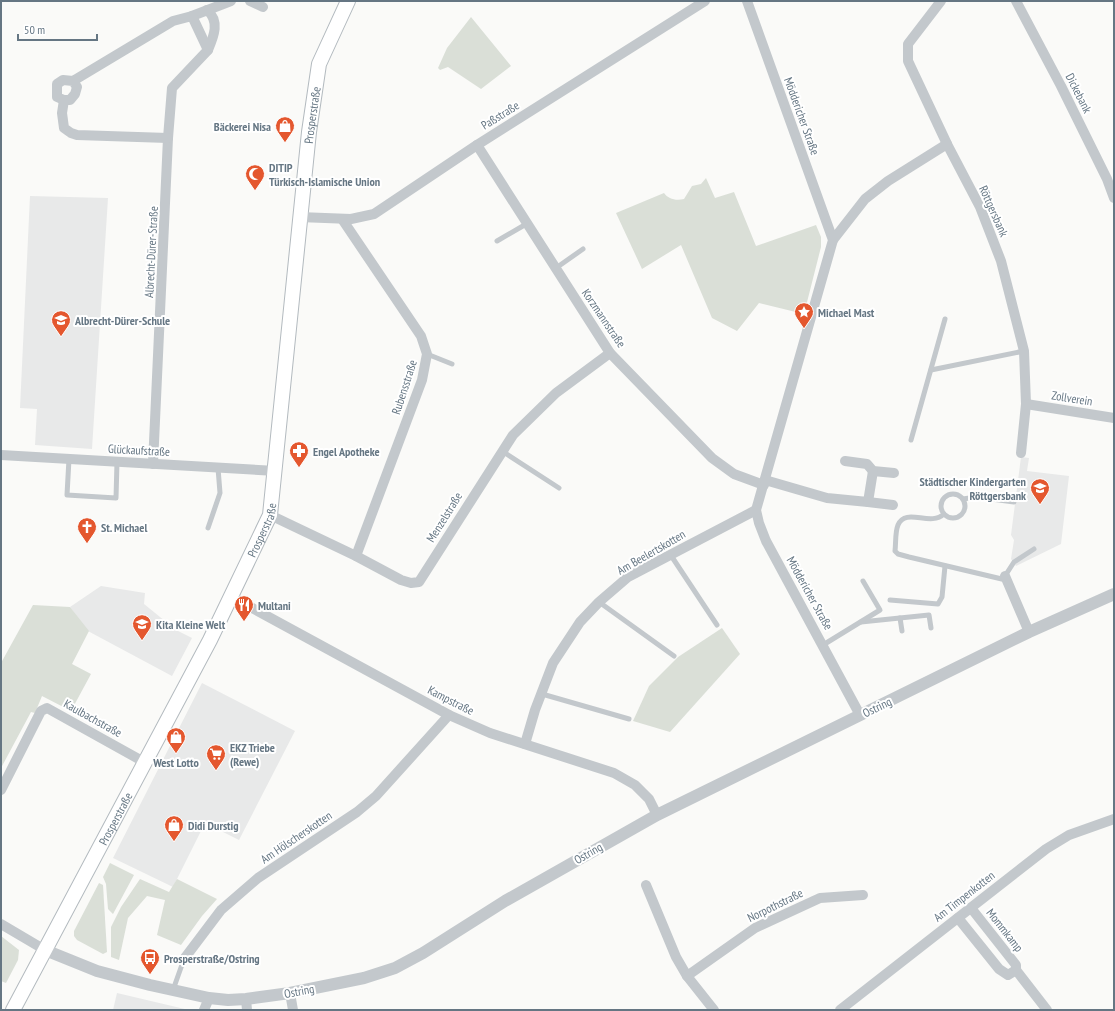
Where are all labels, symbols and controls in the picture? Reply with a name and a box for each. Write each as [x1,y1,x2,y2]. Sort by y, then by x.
scale bar [18,16,97,42]
text: 50 m [24,22,45,37]
street label: Dickebank [1063,71,1096,116]
street label: Möddericher Straße [781,75,823,157]
street label: Prosperstraße [300,85,323,144]
street label: Paßstraße [478,97,522,132]
shop icon: Bäckerei Nisa [274,115,296,143]
place label: Bäckerei Nisa [214,119,271,134]
place label: DITIP Türkisch-Islamische Union [269,160,380,189]
mosque icon: DITIP Türkisch-Islamische Union [244,163,266,191]
street label: Röttgersbank [976,183,1012,239]
street label: Albrecht-Dürer-Straße [141,206,161,298]
street label: Korzmannstraße [579,286,629,350]
place icon: Michael Mast [793,301,815,329]
place label: Michael Mast [818,305,875,320]
school or university icon: Albrecht-Dürer-Schule [50,309,72,337]
place label: Albrecht-Dürer-Schule [74,313,170,328]
street label: Rubensstraße [388,358,420,416]
street label: Zollverein [1050,387,1094,409]
pharmacy icon: Engel Apotheke [288,440,310,468]
street label: Glückaufstraße [108,441,170,459]
place label: Engel Apotheke [313,444,380,459]
place label: Städtischer Kindergarten Röttgersbank [919,474,1026,503]
school or university icon: Städtischer Kindergarten Röttgersbank [1029,477,1051,505]
street label: Menzelstraße [423,489,465,545]
street label: Prosperstraße [244,502,279,559]
church icon: St. Michael [76,516,98,544]
place label: St. Michael [101,520,147,535]
street label: Am Beelertskotten [614,526,688,578]
street label: Möddericher Straße [784,554,836,632]
restaurant icon: Multani [233,594,255,622]
place label: Multani [258,598,291,613]
school or university icon: Kita Kleine Welt [131,613,153,641]
place label: Kita Kleine Welt [156,617,226,632]
street label: Kampstraße [425,682,477,718]
street label: Ostring [860,694,894,720]
street label: Kaulbachstraße [61,696,125,740]
shop icon: West Lotto [165,726,187,754]
place label: EKZ Triebe (Rewe) [230,740,275,769]
supermarket icon: EKZ Triebe (Rewe) [205,743,227,771]
place label: West Lotto [152,755,200,770]
street label: Prosperstraße [95,790,135,847]
street label: Am Hölscherskotten [257,808,335,866]
shop icon: Didi Durstig [163,814,185,842]
place label: Didi Durstig [188,818,239,833]
street label: Ostring [571,839,605,867]
street label: Am Timpenkotten [930,867,998,925]
street label: Norpothstraße [745,885,805,925]
street label: Mommkamp [983,905,1027,955]
bus stop icon: Prosperstraße/Ostring [139,947,161,975]
place label: Prosperstraße/Ostring [164,951,260,966]
street label: Ostring [283,981,315,1001]

